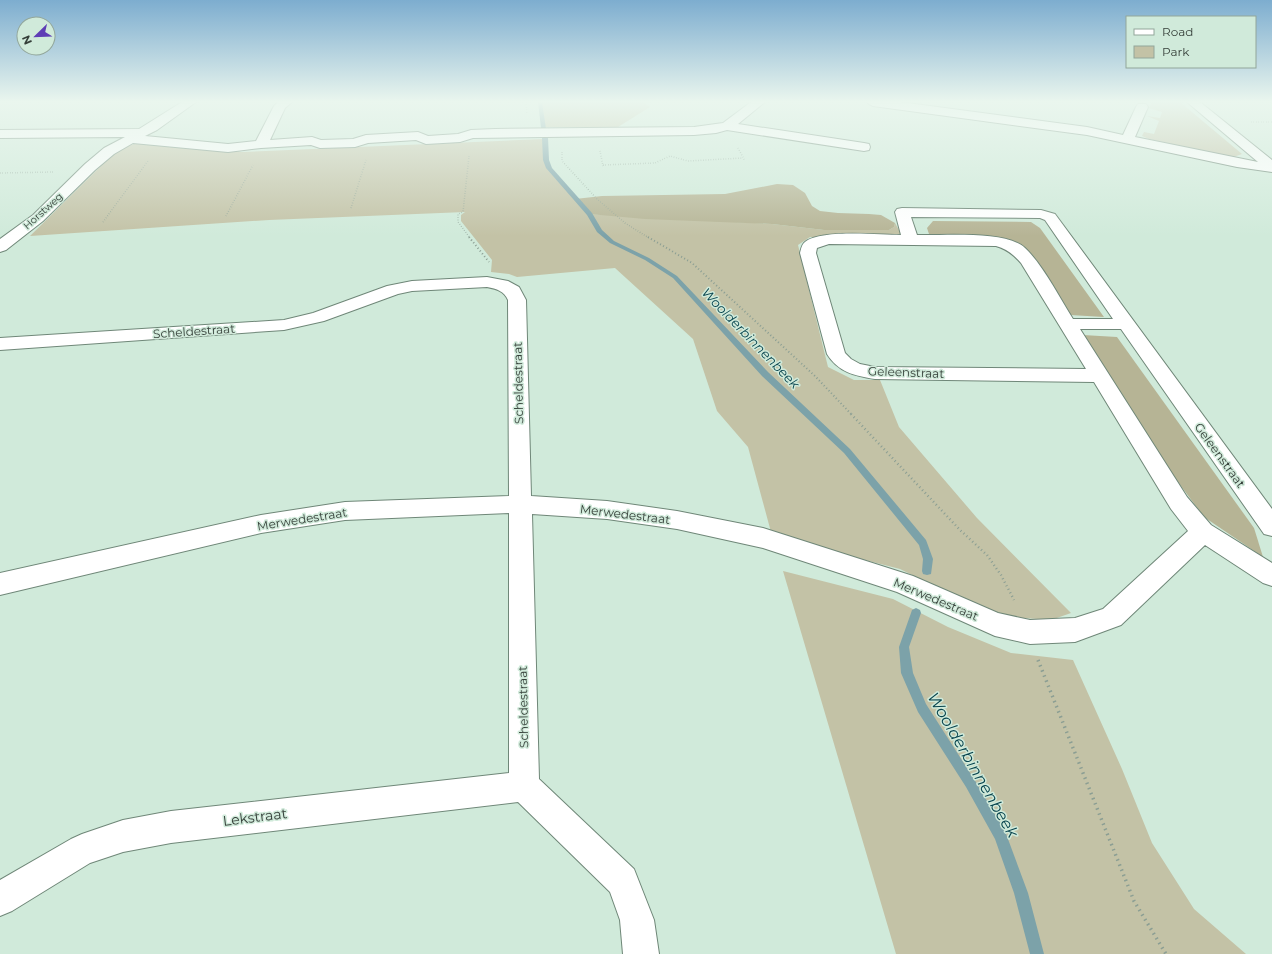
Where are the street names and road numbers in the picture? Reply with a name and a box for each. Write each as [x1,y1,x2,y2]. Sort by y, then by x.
street label: Horstweg [21,190,65,232]
street label: Scheldestraat [153,321,236,341]
street label: Scheldestraat [510,342,526,424]
street label: Geleenstraat [868,363,945,381]
street label: Geleenstraat [1191,420,1249,490]
street label: Merwedestraat [579,501,671,527]
street label: Merwedestraat [256,504,348,534]
street label: Merwedestraat [891,574,981,624]
street label: Scheldestraat [515,666,531,748]
street label: Lekstraat [222,804,288,830]

